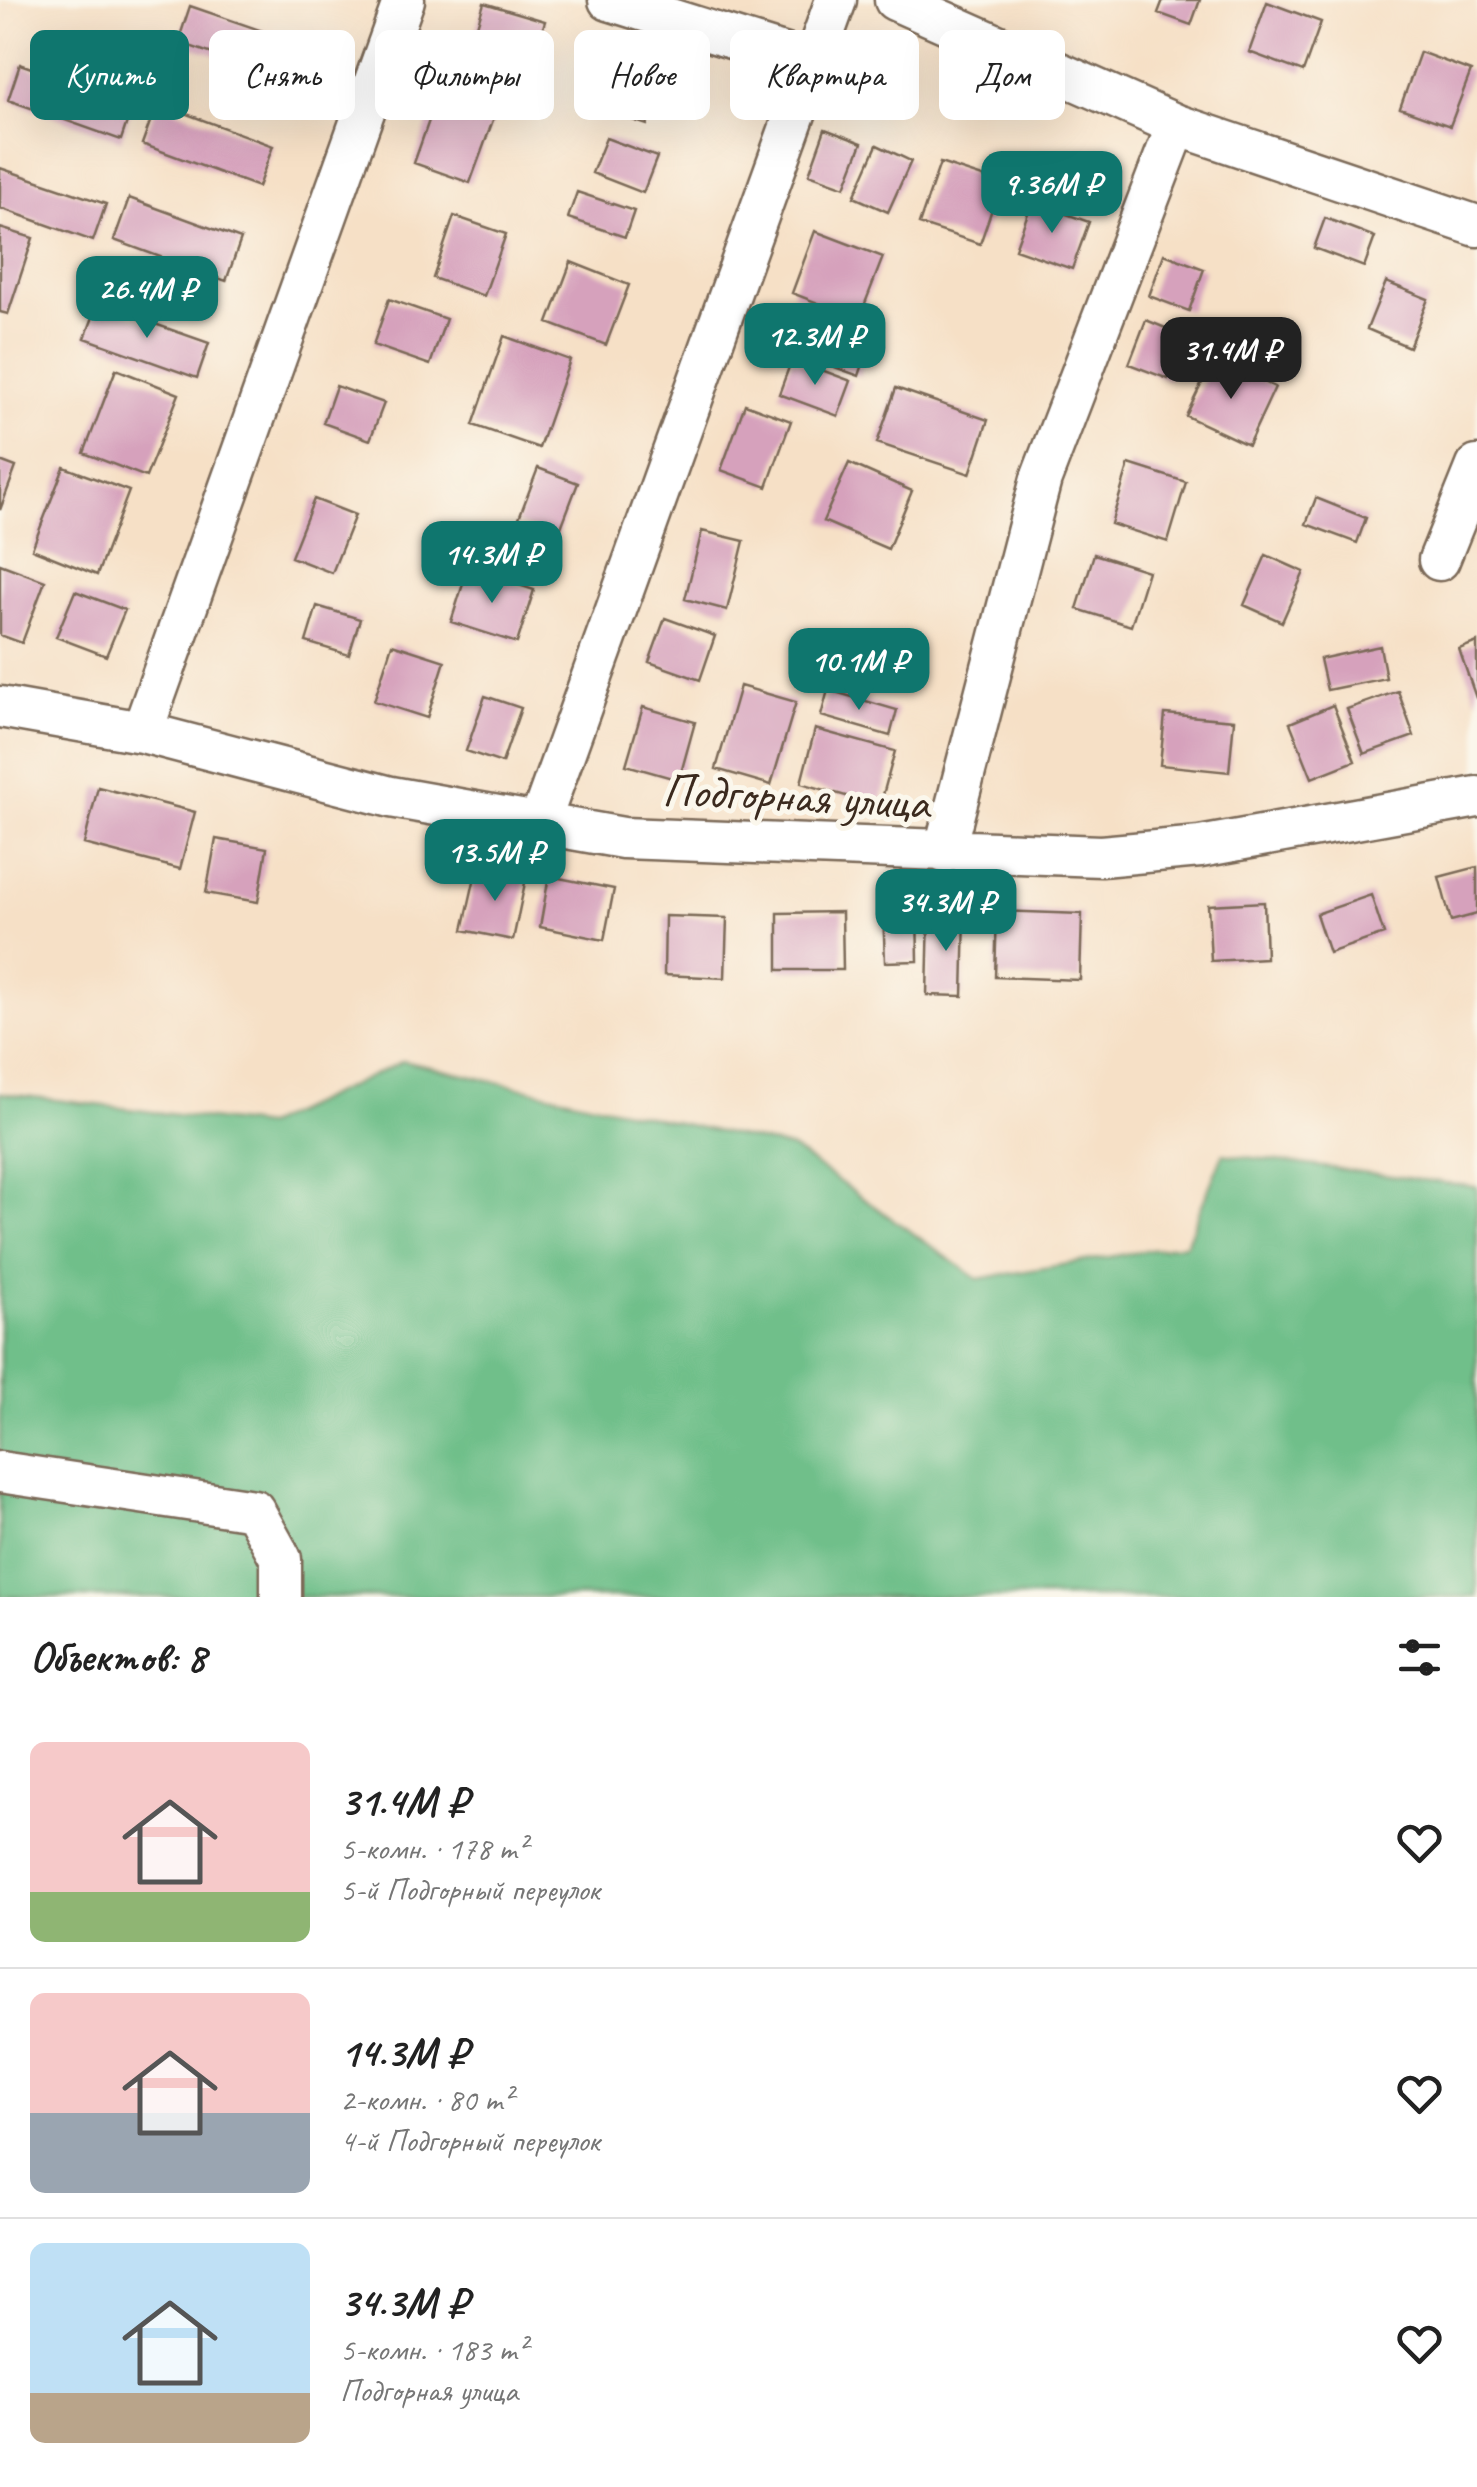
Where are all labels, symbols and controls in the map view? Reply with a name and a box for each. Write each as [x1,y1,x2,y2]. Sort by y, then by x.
chip: Купить [30,30,189,120]
chip: Снять [209,30,355,120]
chip: Фильтры [375,30,554,120]
chip: Новое [574,30,710,120]
chip: Квартира [730,30,919,120]
chip: Дом [939,30,1065,120]
pin: 9.36M ₽ [960,151,1144,236]
text: 9.36M ₽ [1003,163,1101,204]
pin: 26.4M ₽ [55,256,239,341]
text: 26.4M ₽ [98,268,196,309]
pin: 12.3M ₽ [723,303,907,388]
text: 12.3M ₽ [766,315,864,356]
pin: 31.4M ₽ [1139,317,1323,402]
text: 31.4M ₽ [1182,329,1280,370]
pin: 14.3M ₽ [400,521,584,606]
text: 14.3M ₽ [443,533,541,574]
pin: 10.1M ₽ [767,628,951,713]
text: 10.1M ₽ [810,640,908,681]
street label: Подгорная улица [661,759,934,833]
pin: 13.5M ₽ [403,819,587,904]
text: 13.5M ₽ [447,831,543,872]
pin: 34.3M ₽ [854,869,1038,954]
text: 34.3M ₽ [897,881,995,922]
icon: filters [1392,1630,1447,1685]
text: Объектов: 8 [30,1631,206,1684]
text: 31.4M ₽ [340,1775,468,1828]
icon: home [110,1782,230,1902]
icon: heart [1392,1815,1447,1870]
text: 5-комн. · 178 m² [340,1828,527,1869]
text: 5-й Подгорный переулок [340,1869,599,1910]
text: 14.3M ₽ [340,2026,468,2079]
icon: home [110,2033,230,2153]
icon: heart [1392,2066,1447,2121]
text: 2-комн. · 80 m² [340,2079,512,2120]
text: 4-й Подгорный переулок [340,2120,599,2161]
text: 34.3M ₽ [340,2276,468,2329]
icon: home [110,2283,230,2403]
icon: heart [1392,2316,1447,2371]
text: 5-комн. · 183 m² [340,2329,527,2370]
text: Подгорная улица [340,2370,518,2411]

